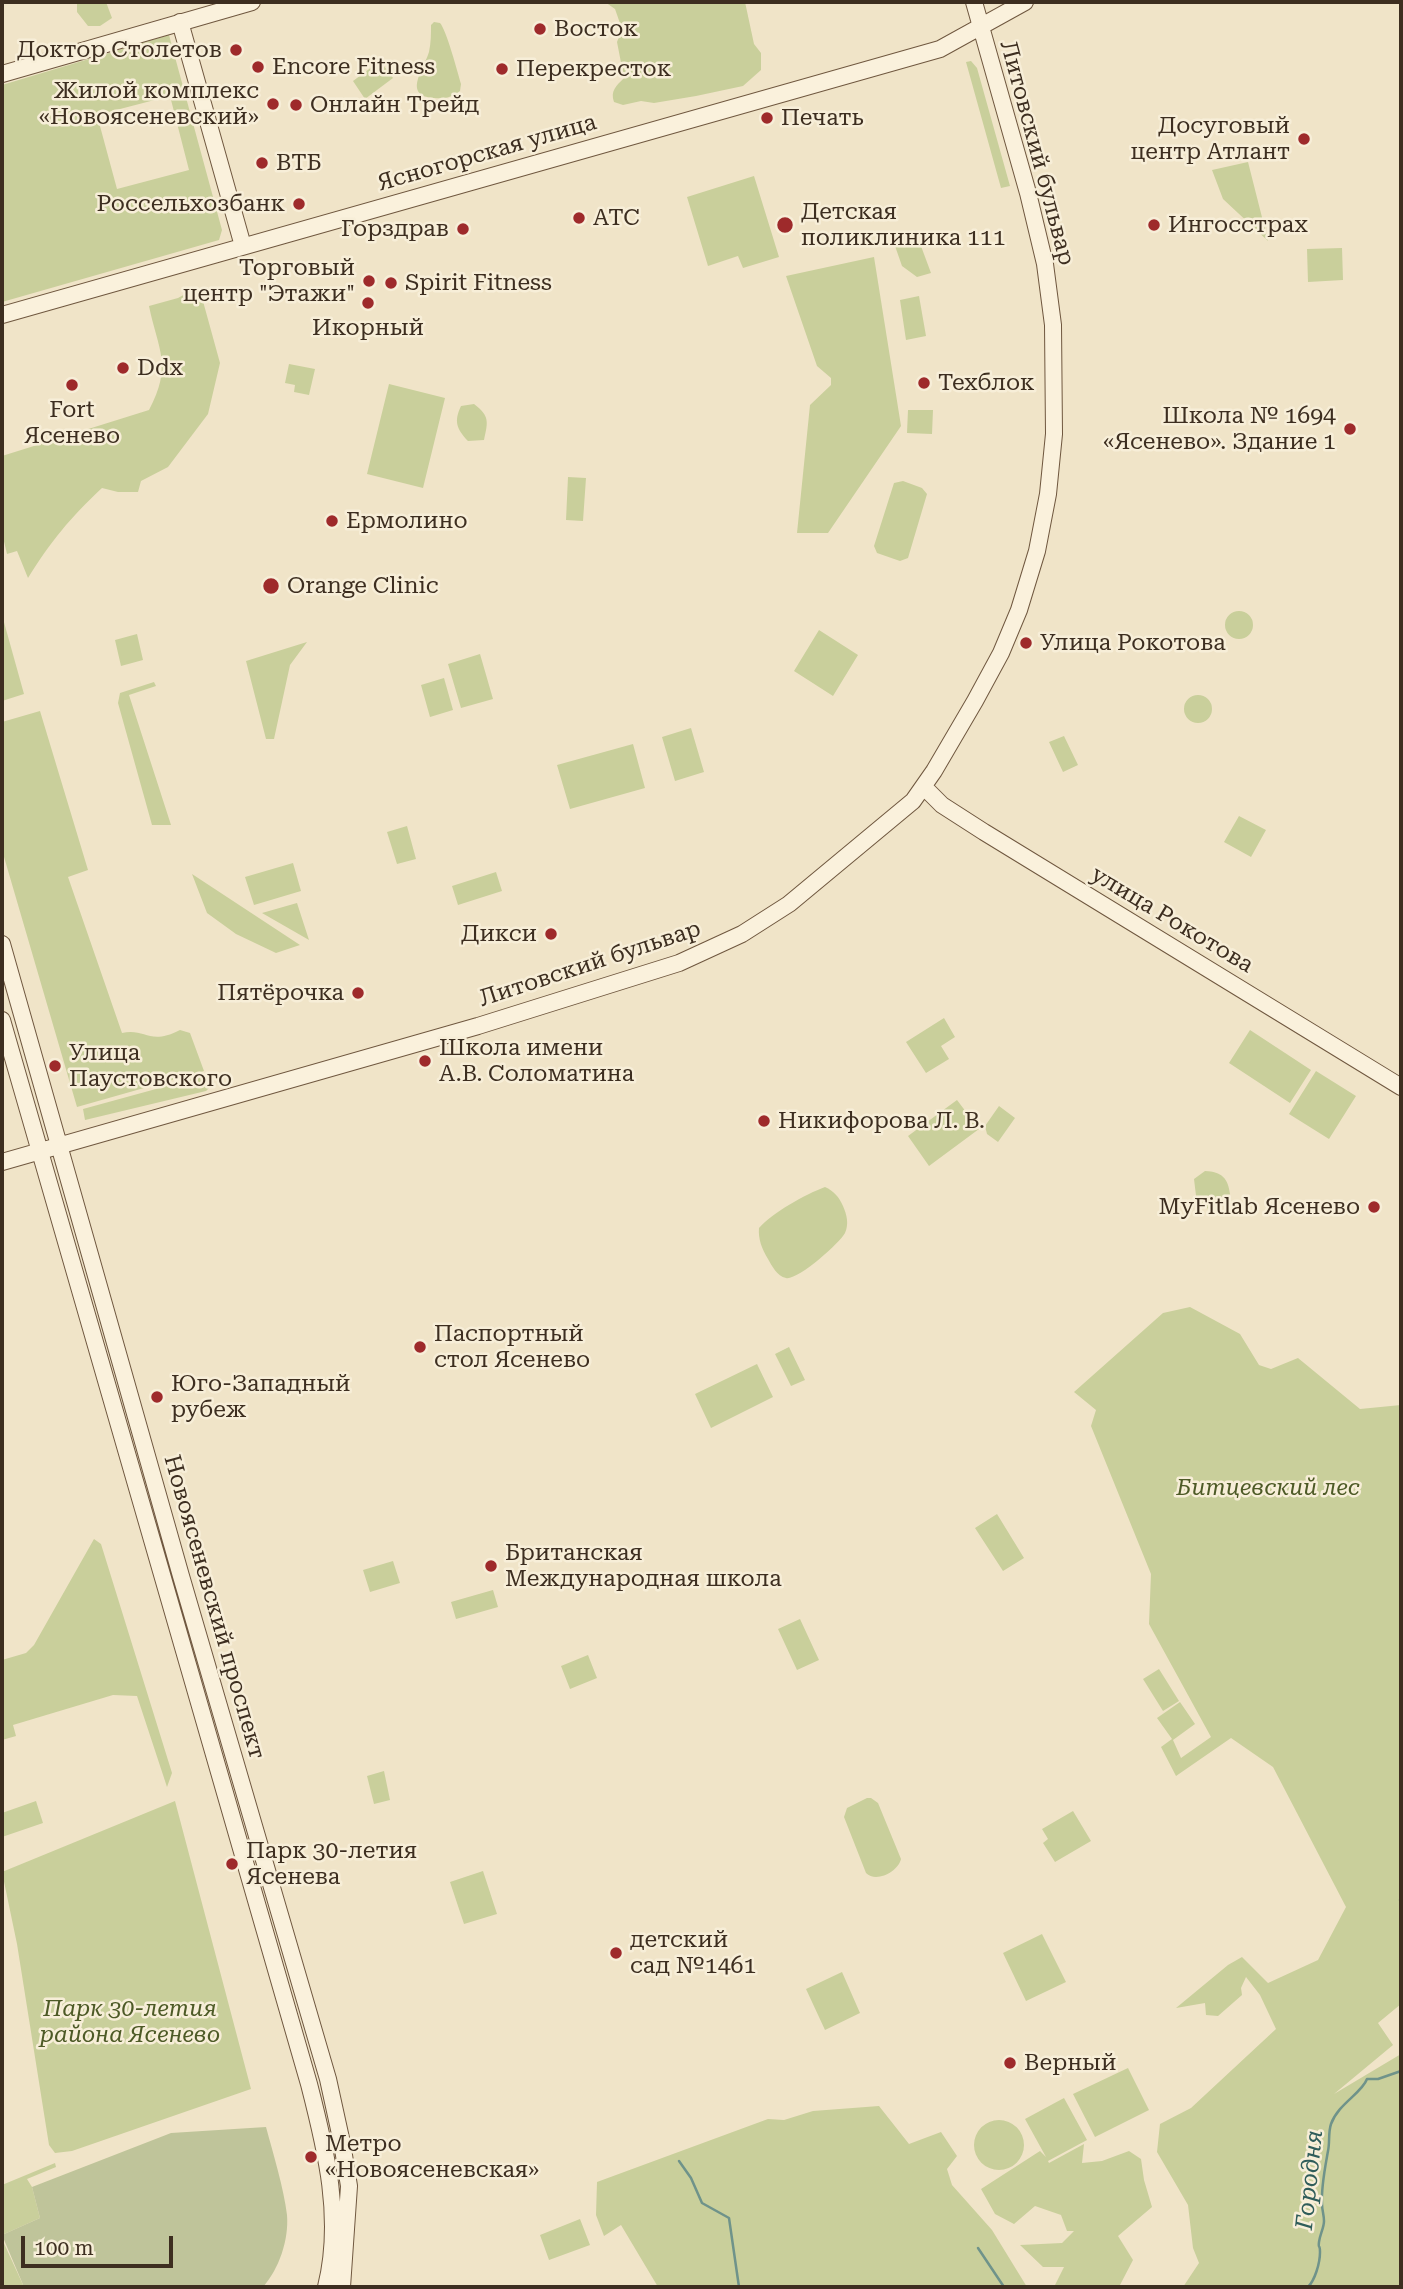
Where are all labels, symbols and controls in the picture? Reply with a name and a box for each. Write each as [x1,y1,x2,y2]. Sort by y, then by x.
place label: Восток [554,15,638,43]
marker: Восток [532,21,548,37]
place label: Доктор Столетов [17,36,222,64]
street label: Литовский бульвар [994,38,1080,268]
marker: Доктор Столетов [228,42,244,58]
place label: Encore Fitness [272,53,435,81]
place label: Перекресток [516,55,671,83]
marker: Encore Fitness [250,59,266,75]
marker: Перекресток [494,61,510,77]
place label: Жилой комплекс «Новоясеневский» [39,77,259,131]
place label: Онлайн Трейд [310,91,479,119]
marker: Жилой комплекс «Новоясеневский» [265,96,281,112]
marker: Онлайн Трейд [288,97,304,113]
place label: Печать [781,104,864,132]
street label: Ясногорская улица [374,109,600,197]
marker: Печать [759,110,775,126]
place label: Досуговый центр Атлант [1130,112,1290,166]
marker: Досуговый центр Атлант [1296,131,1312,147]
place label: ВТБ [276,149,321,177]
marker: ВТБ [254,155,270,171]
place label: Россельхозбанк [97,190,285,218]
marker: Россельхозбанк [291,196,307,212]
place label: Детская поликлиника 111 [801,198,1006,252]
place label: АТС [593,204,640,232]
marker: АТС [571,210,587,226]
place label: Ингосстрах [1168,211,1308,239]
place label: Горздрав [341,215,449,243]
marker: Детская поликлиника 111 [775,215,795,235]
marker: Ингосстрах [1146,217,1162,233]
marker: Горздрав [455,221,471,237]
place label: Торговый центр "Этажи" [183,254,355,308]
place label: Spirit Fitness [405,269,552,297]
marker: Торговый центр "Этажи" [361,273,377,289]
marker: Spirit Fitness [383,275,399,291]
marker: Икорный [360,295,376,311]
place label: Икорный [312,314,424,342]
place label: Ddx [137,354,183,382]
marker: Ddx [115,360,131,376]
place label: Техблок [938,369,1035,397]
marker: Техблок [916,375,932,391]
marker: Fort Ясенево [64,377,80,393]
place label: Fort Ясенево [24,396,120,450]
place label: Школа № 1694 «Ясенево». Здание 1 [1103,402,1336,456]
marker: Школа № 1694 «Ясенево». Здание 1 [1342,421,1358,437]
place label: Ермолино [346,507,468,535]
marker: Ермолино [324,513,340,529]
place label: Orange Clinic [287,572,439,600]
marker: Orange Clinic [261,576,281,596]
place label: Улица Рокотова [1040,629,1226,657]
marker: Улица Рокотова [1018,635,1034,651]
street label: улица Рокотова [1086,861,1258,979]
street label: Литовский бульвар [476,915,704,1013]
place label: Дикси [461,920,537,948]
marker: Дикси [543,926,559,942]
place label: Пятёрочка [217,979,344,1007]
marker: Пятёрочка [350,985,366,1001]
place label: Школа имени А.В. Соломатина [439,1034,634,1088]
place label: Улица Паустовского [69,1039,232,1093]
marker: Школа имени А.В. Соломатина [417,1053,433,1069]
marker: Улица Паустовского [47,1058,63,1074]
place label: Никифорова Л. В. [778,1107,985,1135]
marker: Никифорова Л. В. [756,1113,772,1129]
place label: MyFitlab Ясенево [1159,1193,1360,1221]
marker: MyFitlab Ясенево [1366,1199,1382,1215]
place label: Паспортный стол Ясенево [434,1320,590,1374]
marker: Паспортный стол Ясенево [412,1339,428,1355]
place label: Юго-Западный рубеж [171,1370,350,1424]
marker: Юго-Западный рубеж [149,1389,165,1405]
street label: Новоясеневский проспект [157,1452,271,1762]
park label: Битцевский лес [1176,1474,1360,1502]
place label: Британская Международная школа [505,1539,782,1593]
marker: Британская Международная школа [483,1558,499,1574]
place label: Парк 30-летия Ясенева [246,1837,417,1891]
marker: Парк 30-летия Ясенева [224,1856,240,1872]
place label: детский сад №1461 [630,1926,756,1980]
marker: детский сад №1461 [608,1945,624,1961]
park label: Парк 30-летия района Ясенево [40,1995,220,2049]
place label: Верный [1024,2049,1116,2077]
marker: Верный [1002,2055,1018,2071]
water label: Городня [1290,2129,1330,2231]
place label: Метро «Новоясеневская» [325,2130,539,2184]
marker: Метро «Новоясеневская» [303,2149,319,2165]
scale bar [24,2222,177,2266]
text: 100 m [34,2236,94,2260]

